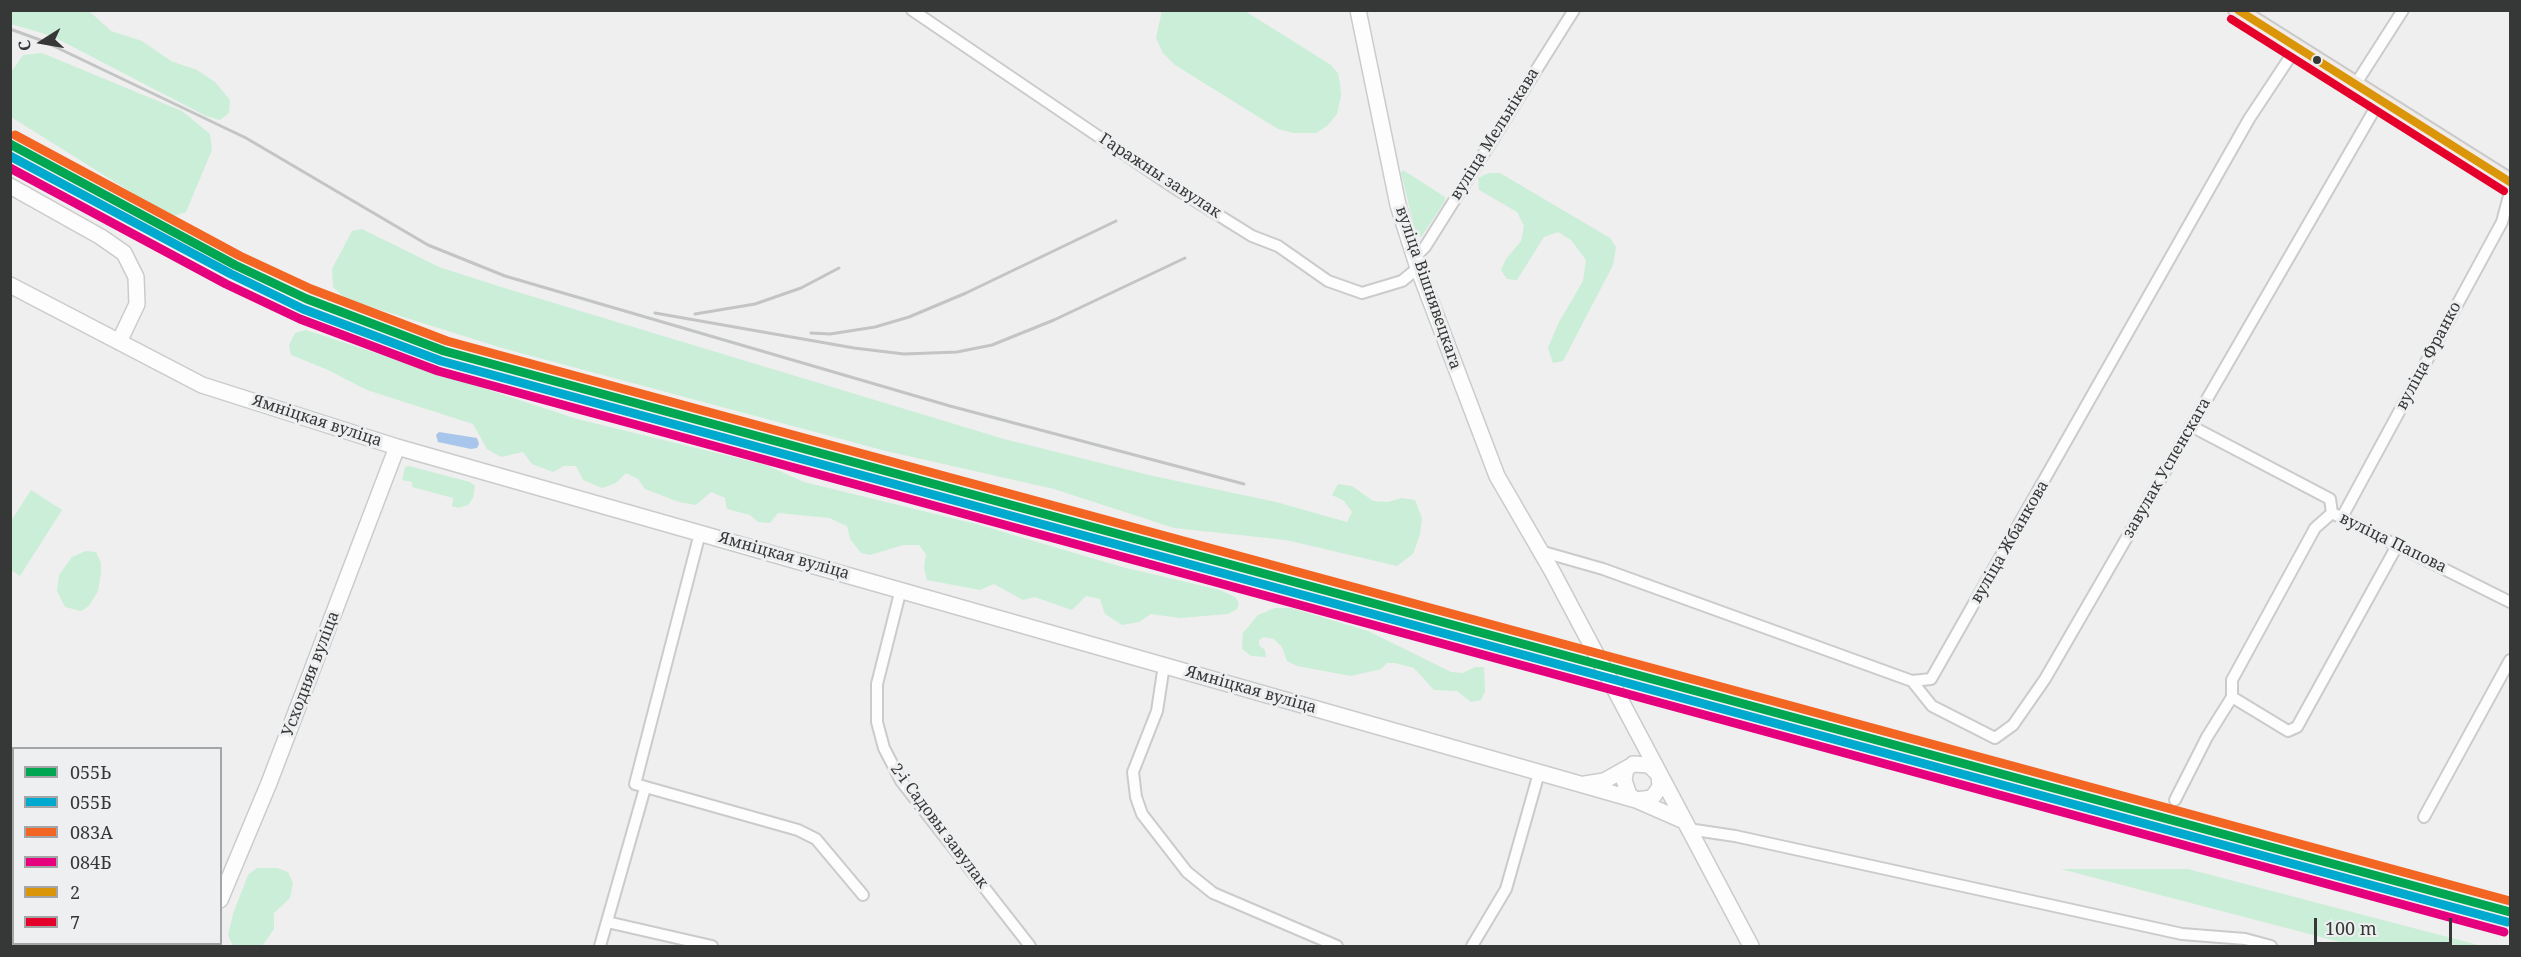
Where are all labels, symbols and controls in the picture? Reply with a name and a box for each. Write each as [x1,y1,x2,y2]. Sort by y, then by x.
north arrow [12,12,72,72]
text: С [13,38,36,53]
unlabelled marker [2311,54,2323,66]
street label: вуліца Мельнікава [1447,64,1543,204]
street label: Гаражны завулак [1096,129,1224,223]
street label: вуліца Вішнявецкага [1391,204,1465,372]
street label: вуліца Франко [2392,299,2466,413]
street label: Ямніцкая вуліца [250,391,384,451]
street label: завулак Успенскага [2119,395,2215,541]
street label: вуліца Жбанкова [1967,477,2053,607]
street label: вуліца Папова [2336,509,2450,577]
street label: Ямніцкая вуліца [716,528,852,584]
street label: Усходняя вуліца [278,609,344,739]
street label: Ямніцкая вуліца [1183,662,1319,718]
legend [12,747,222,945]
text: 055Ь [70,760,111,784]
street label: 2-і Садовы завулак [886,760,992,892]
text: 055Б [70,790,112,814]
text: 083А [70,820,113,844]
text: 084Б [70,850,112,874]
text: 2 [70,880,80,904]
scale bar [2317,906,2455,944]
text: 7 [70,910,80,934]
text: 100 m [2325,916,2377,940]

